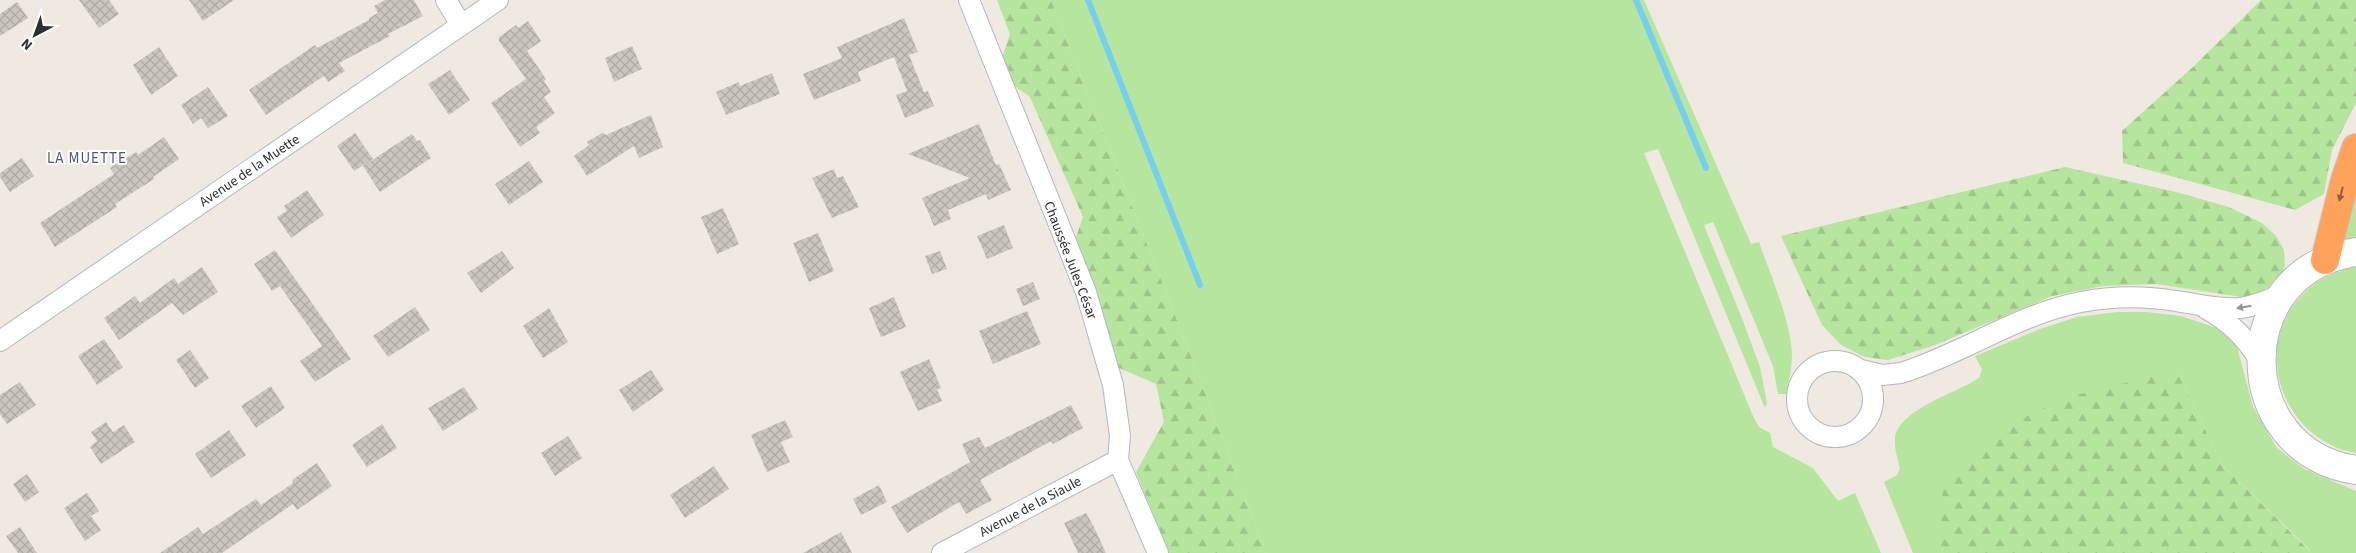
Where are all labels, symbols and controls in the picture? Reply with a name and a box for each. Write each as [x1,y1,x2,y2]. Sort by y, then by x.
north arrow [10,10,60,60]
text: N [17,33,37,55]
street label: Avenue de la Muette [195,130,304,212]
district label: LA MUETTE [47,148,127,169]
one-way arrow [2337,187,2345,202]
street label: Chaussée Jules César [1038,198,1102,322]
one-way arrow [2236,303,2252,311]
street label: Avenue de la Siaule [976,472,1085,542]

